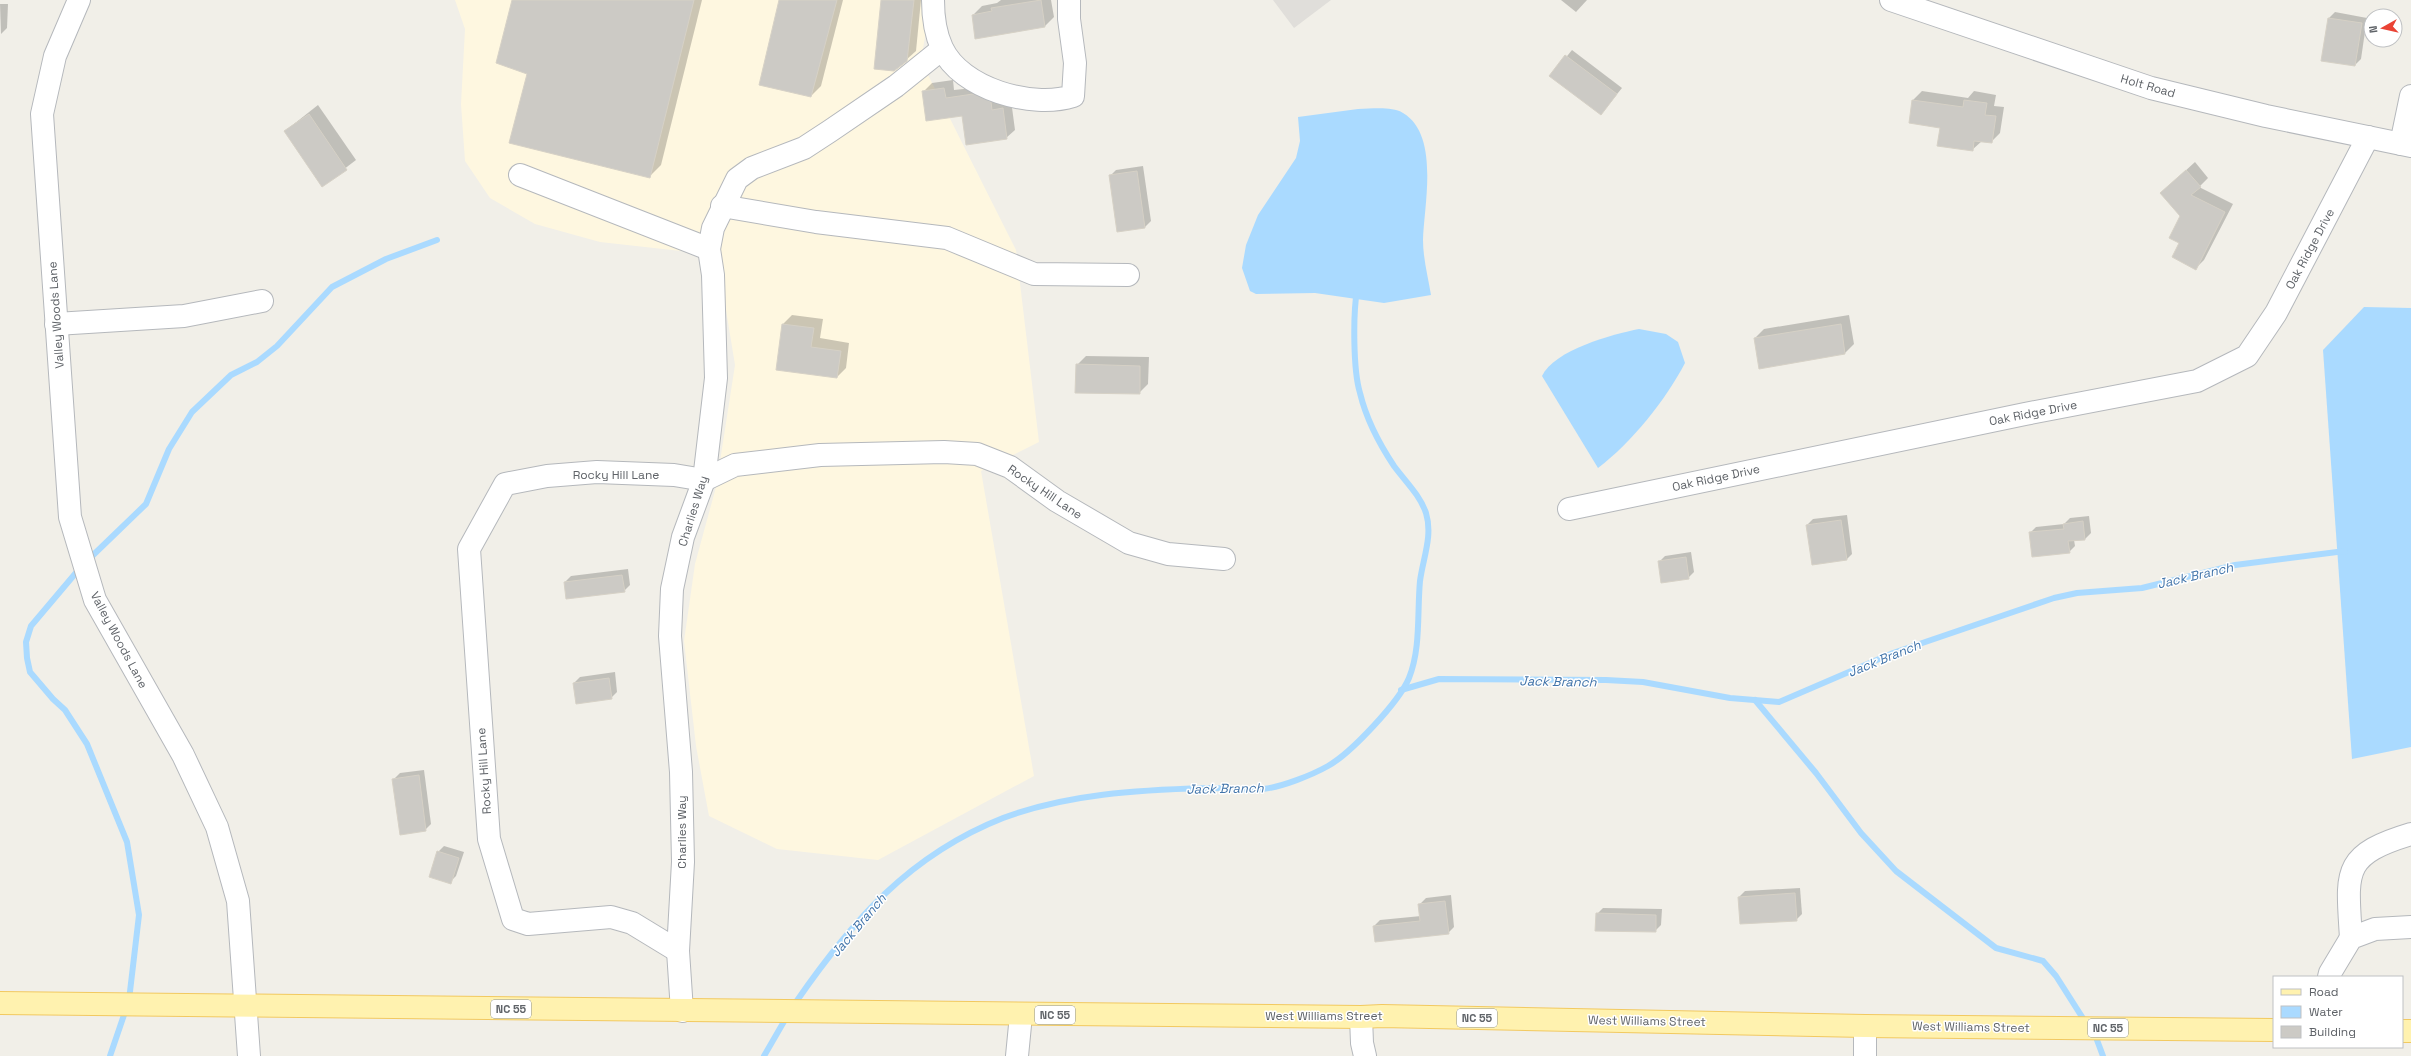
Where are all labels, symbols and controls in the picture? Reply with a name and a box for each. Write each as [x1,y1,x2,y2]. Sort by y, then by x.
north arrow [2363,8,2403,48]
text: N [2366,25,2381,34]
street label: Holt Road [2119,71,2177,101]
street label: Oak Ridge Drive [2282,206,2338,292]
street label: Valley Woods Lane [44,261,68,369]
street label: Oak Ridge Drive [1988,397,2078,429]
street label: Rocky Hill Lane [1005,461,1085,523]
street label: Oak Ridge Drive [1671,461,1761,495]
street label: Rocky Hill Lane [573,467,659,483]
street label: Charlies Way [675,474,711,548]
water label: Jack Branch [2156,558,2236,592]
street label: Valley Woods Lane [87,589,151,691]
water label: Jack Branch [1845,636,1924,681]
water label: Jack Branch [1519,672,1598,691]
street label: Rocky Hill Lane [473,727,495,815]
water label: Jack Branch [1186,779,1265,798]
street label: Charlies Way [674,795,690,869]
water label: Jack Branch [827,889,890,960]
legend [2273,976,2403,1048]
text: Road [2309,984,2338,1000]
road number: NC 55 [491,1000,531,1018]
text: Water [2309,1004,2343,1020]
road number: NC 55 [1035,1006,1075,1024]
street label: West Williams Street [1265,1008,1383,1024]
road number: NC 55 [1457,1009,1497,1027]
street label: West Williams Street [1588,1012,1706,1030]
street label: West Williams Street [1912,1018,2030,1036]
road number: NC 55 [2088,1019,2128,1037]
text: Building [2309,1024,2356,1040]

